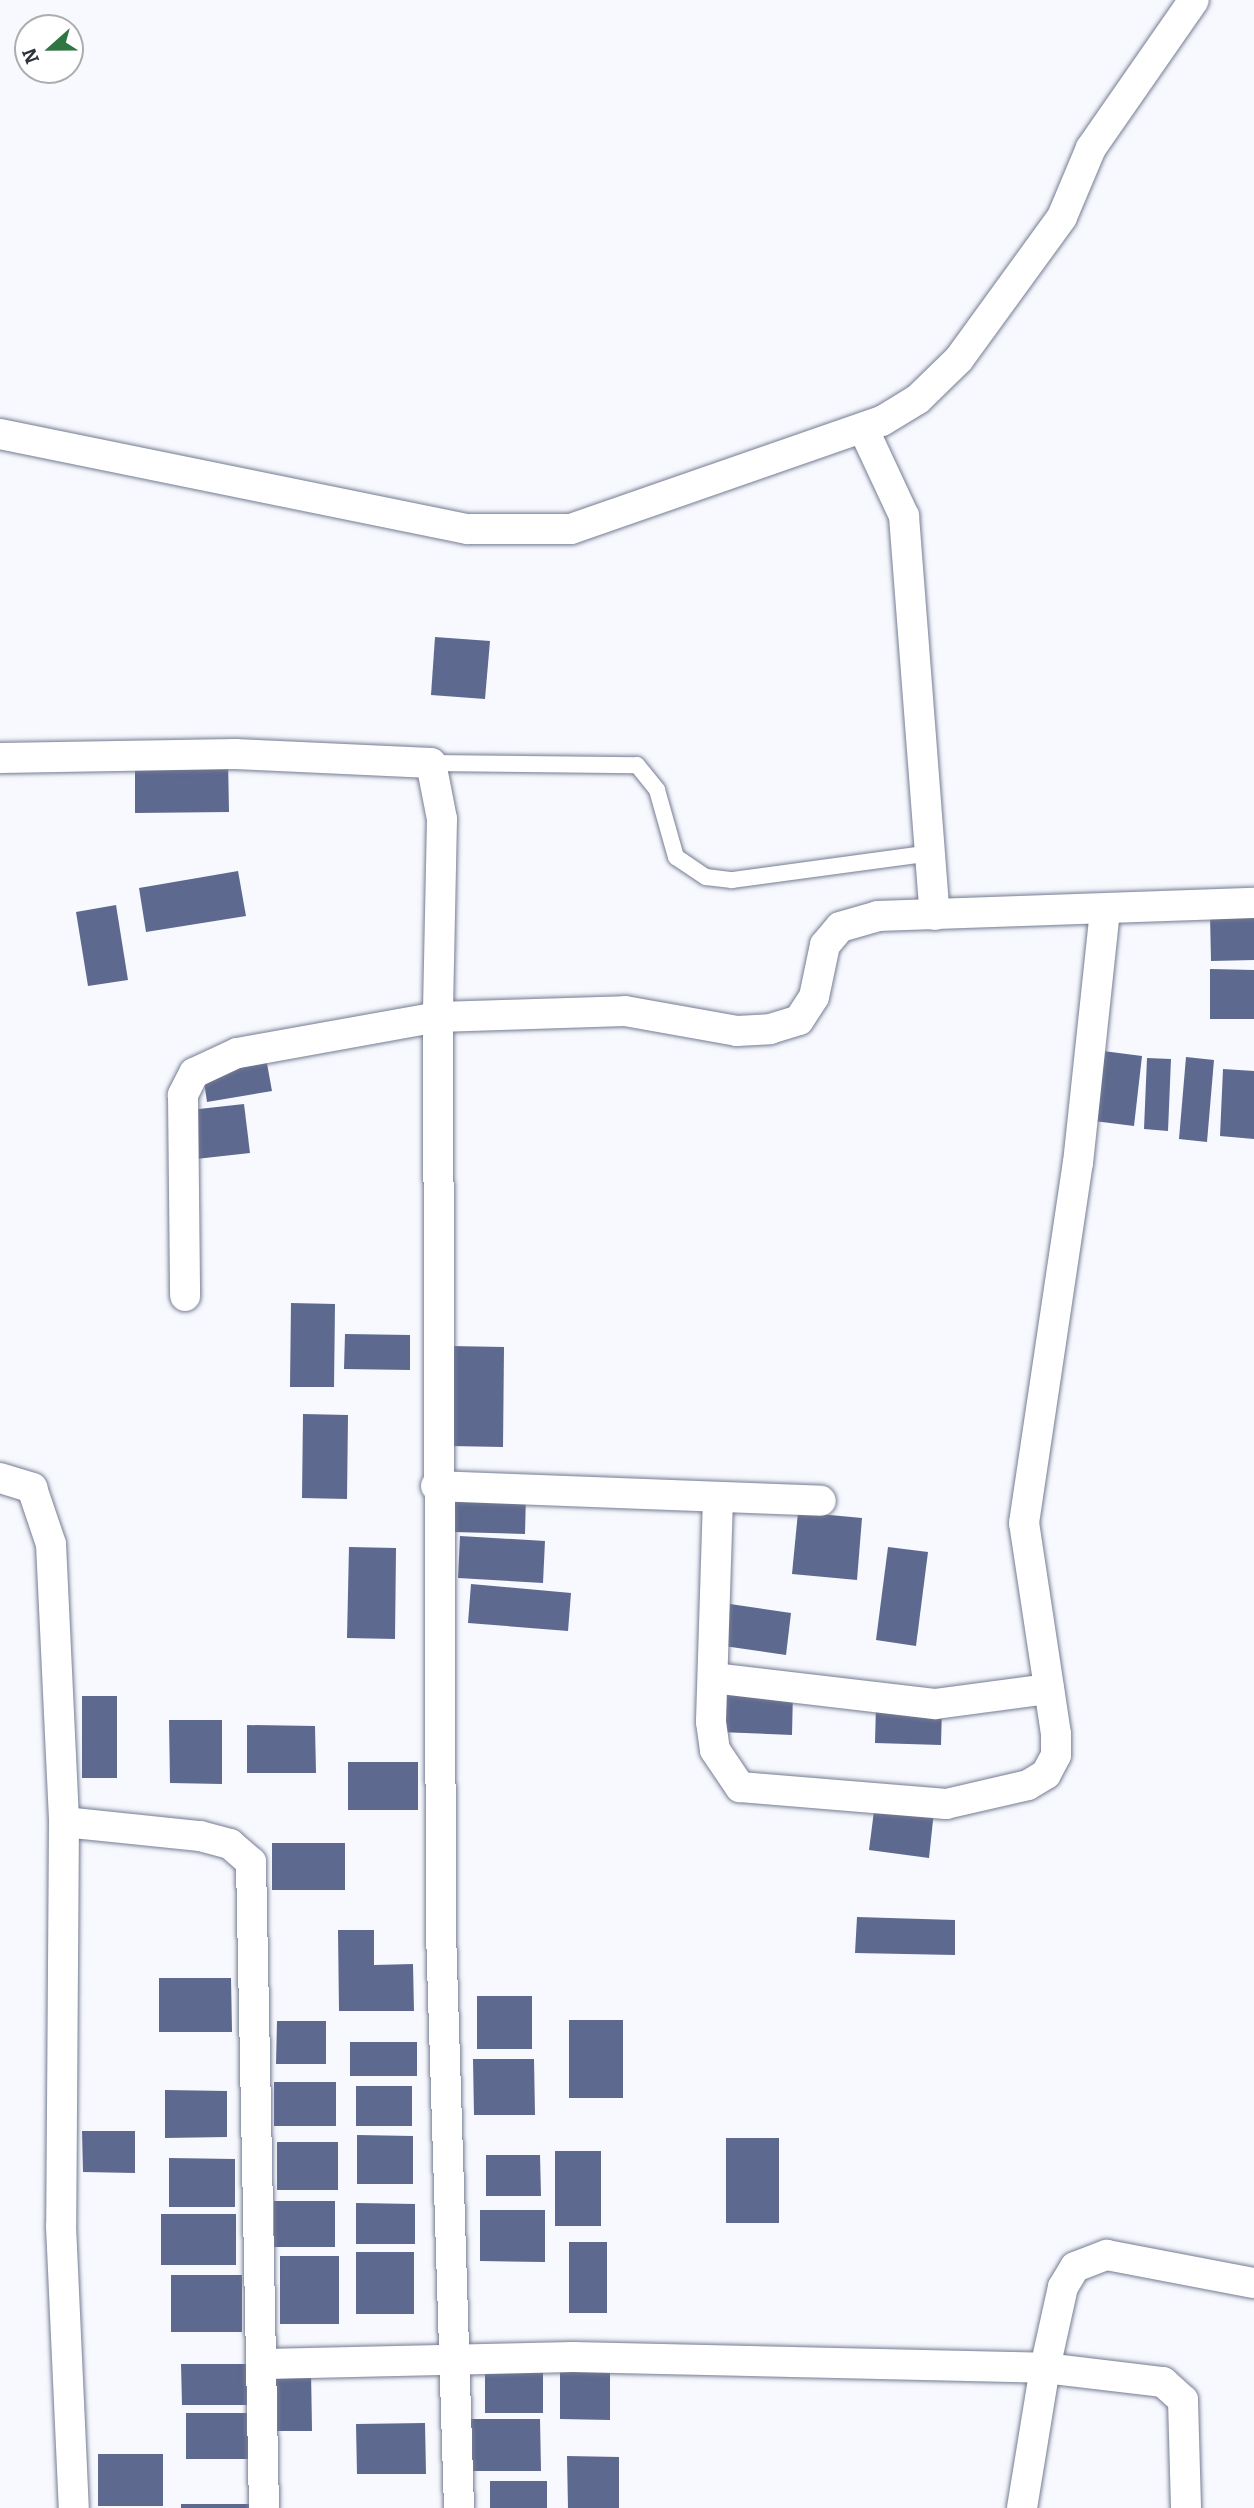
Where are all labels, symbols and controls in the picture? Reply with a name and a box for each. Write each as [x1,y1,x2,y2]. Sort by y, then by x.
north arrow [14,14,84,84]
text: N [17,45,44,67]

